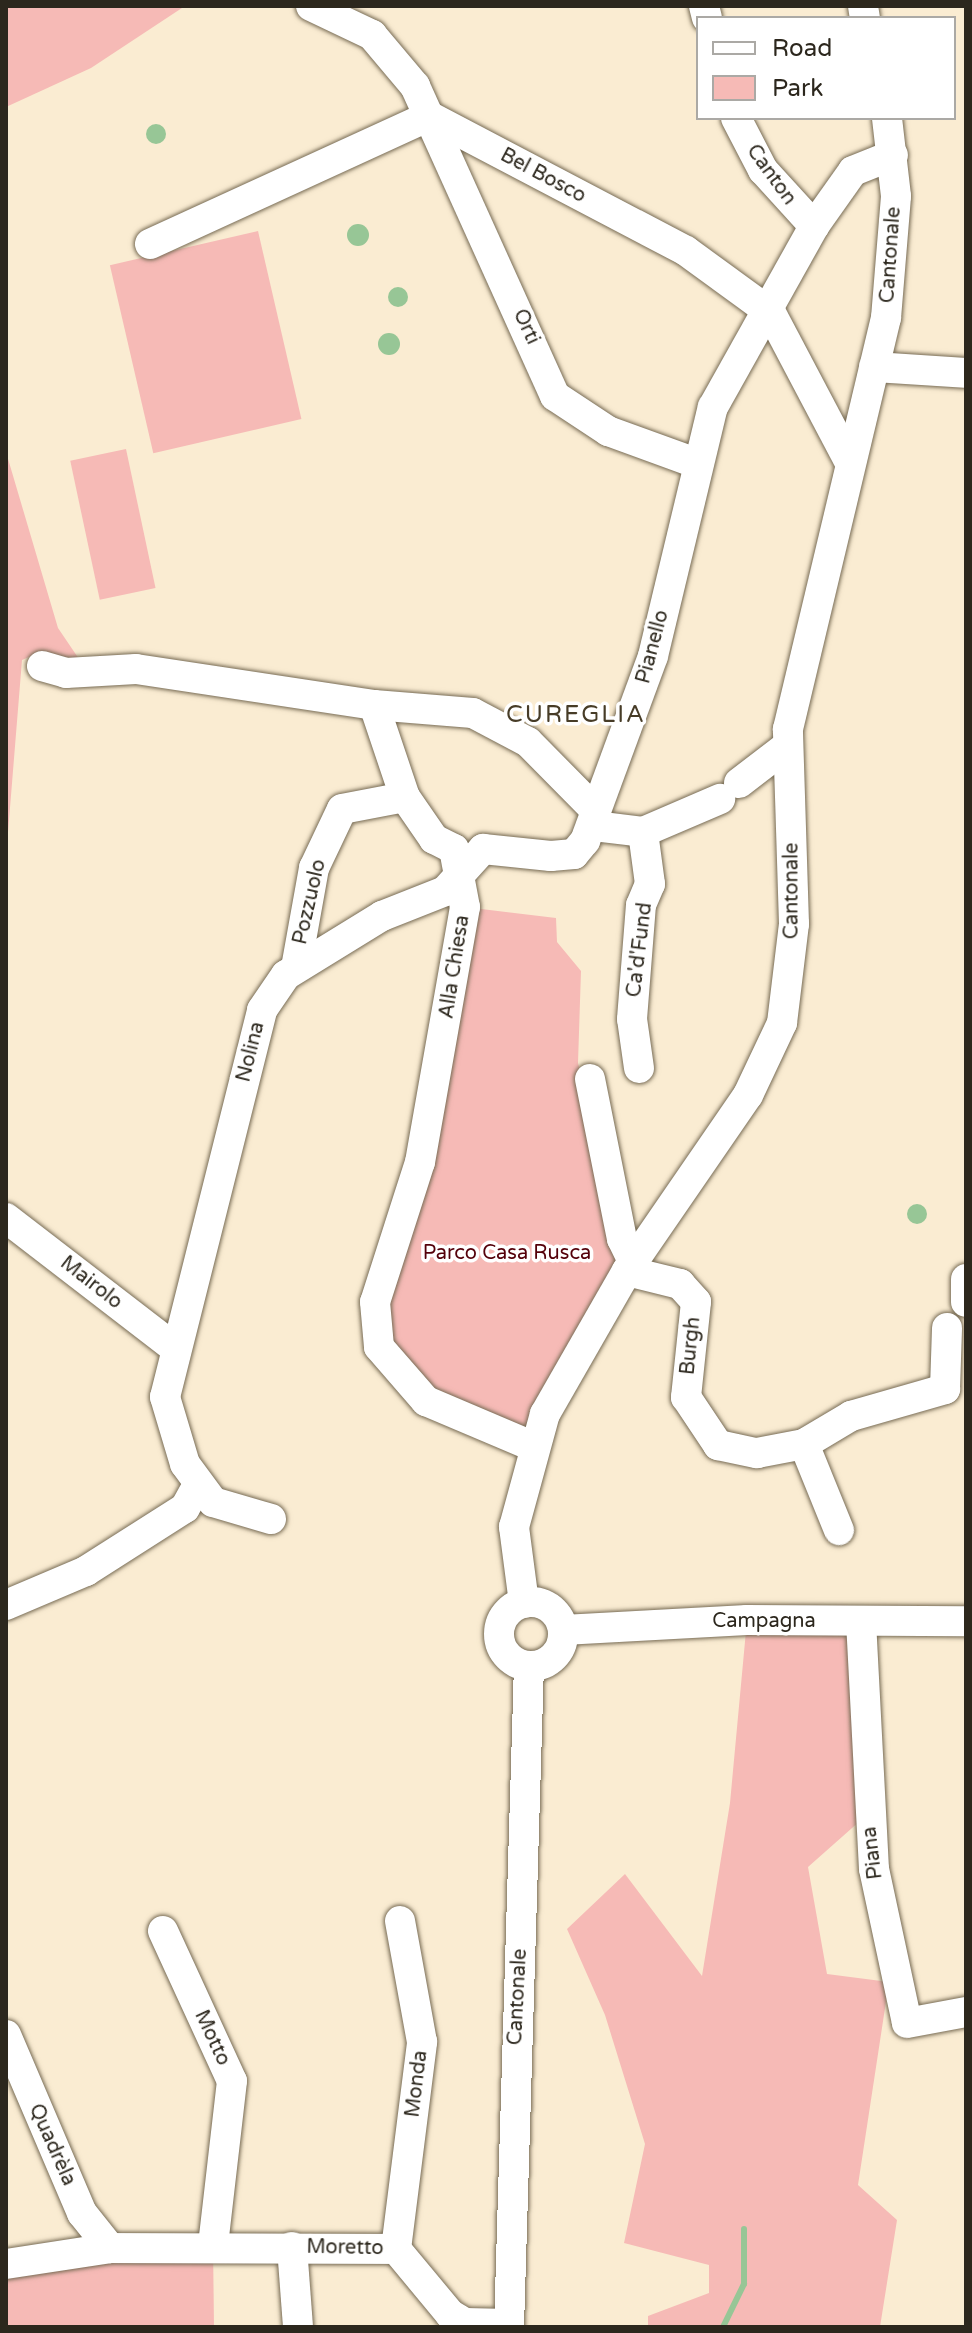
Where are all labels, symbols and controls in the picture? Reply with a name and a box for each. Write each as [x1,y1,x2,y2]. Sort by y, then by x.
legend [696,16,956,120]
text: Road [772,34,832,63]
text: Park [772,74,823,103]
street label: Canton [741,140,801,210]
street label: Bel Bosco [496,143,590,209]
street label: Cantonale [876,206,906,304]
street label: Orti [507,305,545,349]
street label: Pianello [632,608,674,686]
district label: CUREGLIA [506,701,646,729]
street label: Cantonale [780,843,804,939]
street label: Pozzuolo [289,857,331,947]
street label: Ca'd'Fund [622,901,658,999]
street label: Alla Chiesa [435,914,475,1020]
street label: Nolina [232,1019,270,1085]
park label: Parco Casa Rusca [423,1241,591,1265]
street label: Mairolo [55,1251,127,1315]
street label: Burgh [676,1316,706,1376]
street label: Campagna [712,1609,816,1633]
street label: Piana [858,1825,888,1881]
street label: Cantonale [503,1948,533,2046]
street label: Motto [189,2006,235,2070]
street label: Monda [401,2049,433,2119]
street label: Quadrèla [23,2100,81,2190]
street label: Moretto [306,2235,384,2261]

